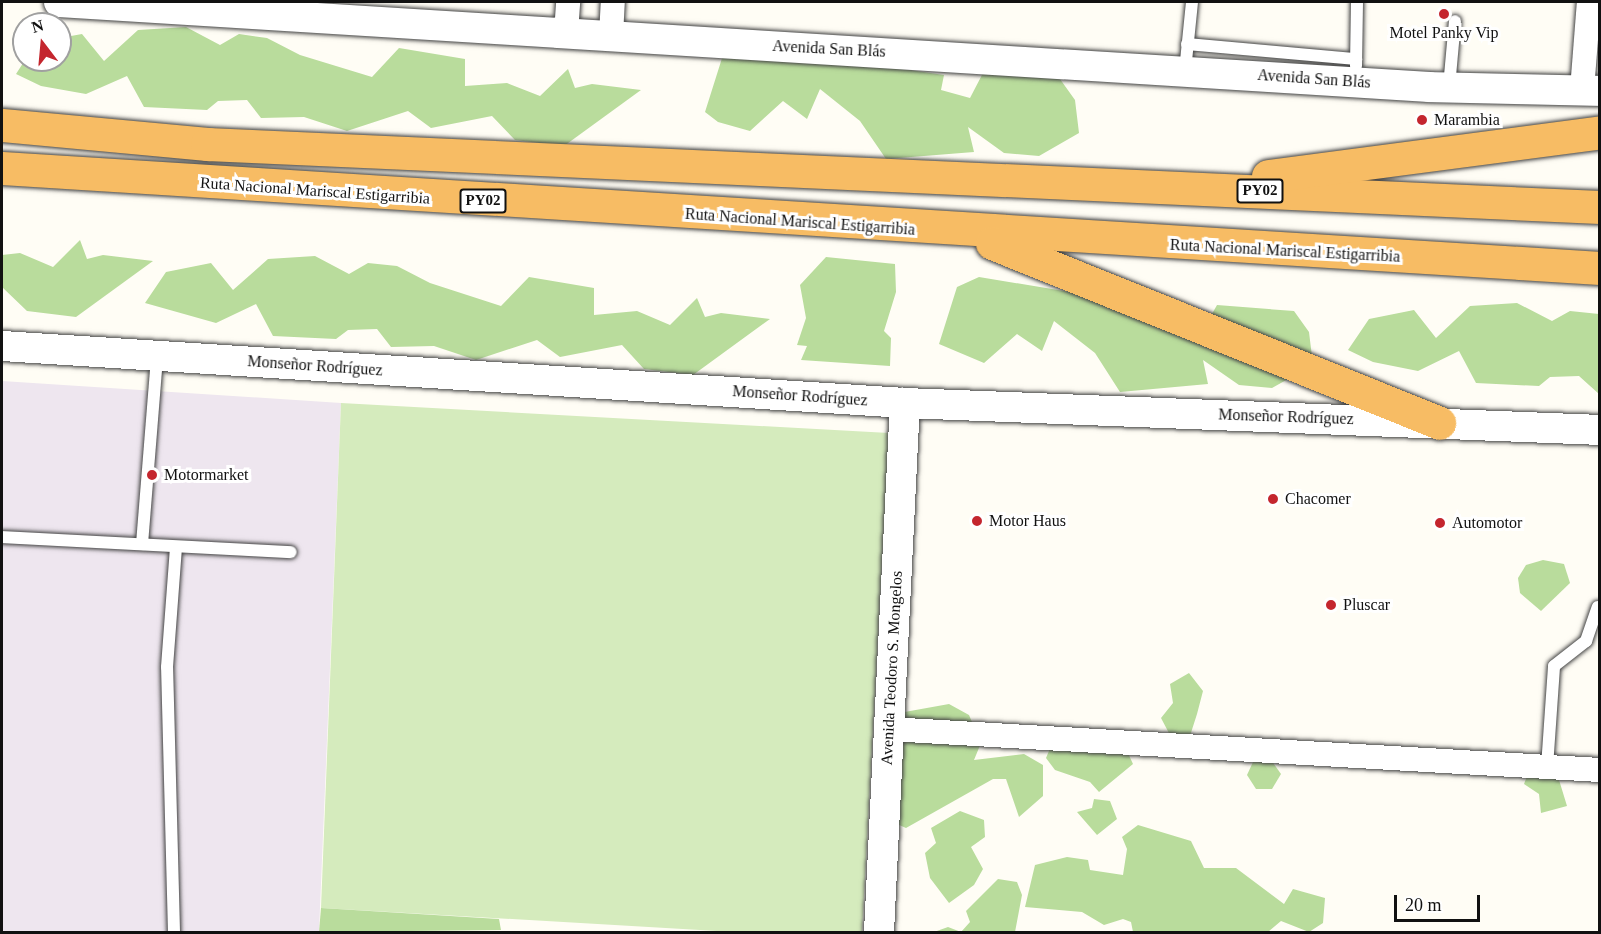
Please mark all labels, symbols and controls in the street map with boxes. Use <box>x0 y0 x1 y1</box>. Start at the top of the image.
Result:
marker: Motel Panky Vip <box>1437 7 1451 21</box>
north arrow <box>12 12 72 72</box>
text: N <box>30 16 45 36</box>
place label: Motel Panky Vip <box>1389 23 1499 43</box>
street label: Avenida San Blás <box>772 36 886 62</box>
street label: Avenida San Blás <box>1257 65 1371 93</box>
place label: Marambia <box>1434 110 1500 130</box>
marker: Marambia <box>1415 113 1429 127</box>
street label: Ruta Nacional Mariscal Estigarribia <box>199 173 431 209</box>
road number: PY02 <box>1236 179 1284 203</box>
road number: PY02 <box>459 189 507 213</box>
street label: Ruta Nacional Mariscal Estigarribia <box>684 204 916 240</box>
street label: Ruta Nacional Mariscal Estigarribia <box>1169 235 1401 267</box>
street label: Monseñor Rodríguez <box>247 352 383 380</box>
street label: Monseñor Rodríguez <box>732 382 868 410</box>
street label: Monseñor Rodríguez <box>1218 405 1354 429</box>
place label: Motormarket <box>164 465 248 485</box>
marker: Motormarket <box>145 468 159 482</box>
place label: Chacomer <box>1285 489 1351 509</box>
marker: Chacomer <box>1266 492 1280 506</box>
place label: Motor Haus <box>989 511 1066 531</box>
place label: Automotor <box>1452 513 1522 533</box>
marker: Motor Haus <box>970 514 984 528</box>
marker: Automotor <box>1433 516 1447 530</box>
street label: Avenida Teodoro S. Mongelos <box>877 570 907 766</box>
place label: Pluscar <box>1343 595 1390 615</box>
marker: Pluscar <box>1324 598 1338 612</box>
scale bar <box>1397 883 1482 921</box>
text: 20 m <box>1405 895 1442 915</box>

